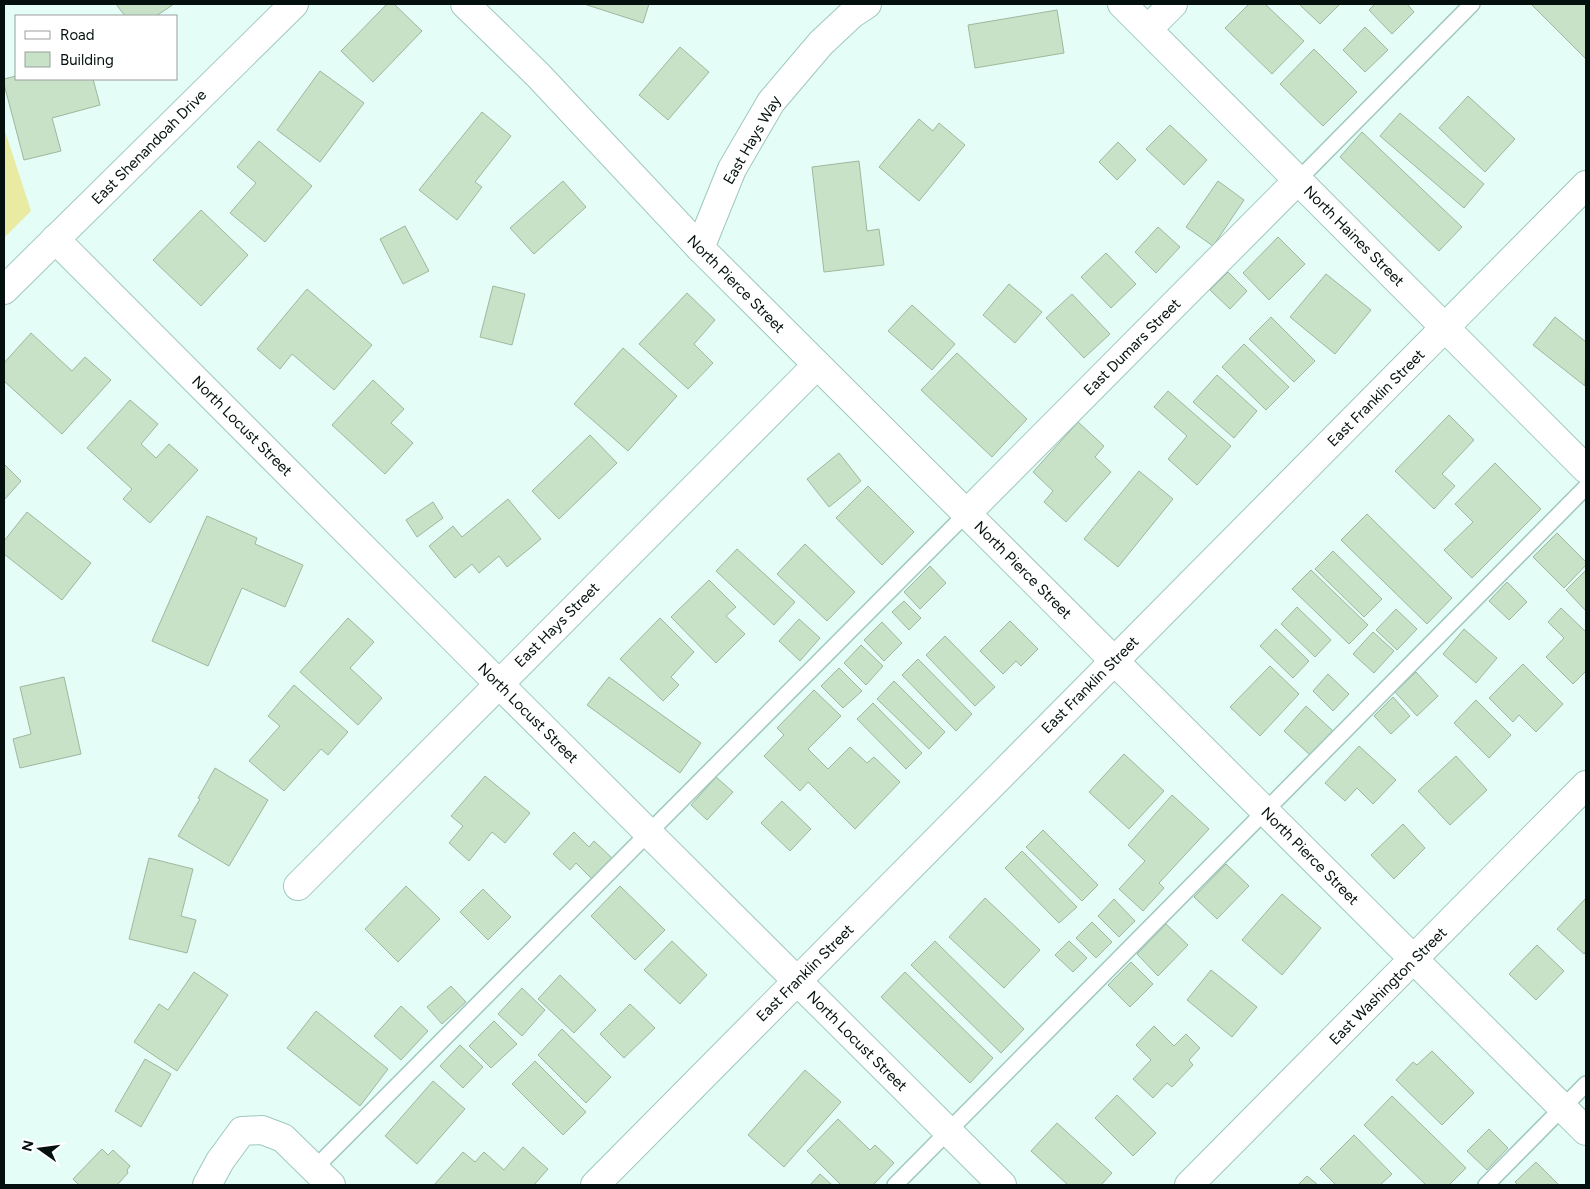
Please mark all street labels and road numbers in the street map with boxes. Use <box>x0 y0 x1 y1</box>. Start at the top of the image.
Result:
street label: East Shenandoah Drive <box>88 86 210 208</box>
street label: East Hays Way <box>719 92 785 188</box>
street label: North Haines Street <box>1300 182 1408 290</box>
street label: North Pierce Street <box>683 231 789 337</box>
street label: East Dumars Street <box>1080 295 1184 399</box>
street label: East Franklin Street <box>1324 345 1429 450</box>
street label: North Locust Street <box>188 372 296 480</box>
street label: North Pierce Street <box>970 517 1076 623</box>
street label: East Hays Street <box>511 579 603 671</box>
street label: East Franklin Street <box>1038 632 1143 737</box>
street label: North Locust Street <box>474 659 582 767</box>
street label: North Pierce Street <box>1257 803 1363 909</box>
street label: East Franklin Street <box>753 920 858 1025</box>
street label: East Washington Street <box>1326 923 1451 1048</box>
street label: North Locust Street <box>803 987 911 1095</box>

